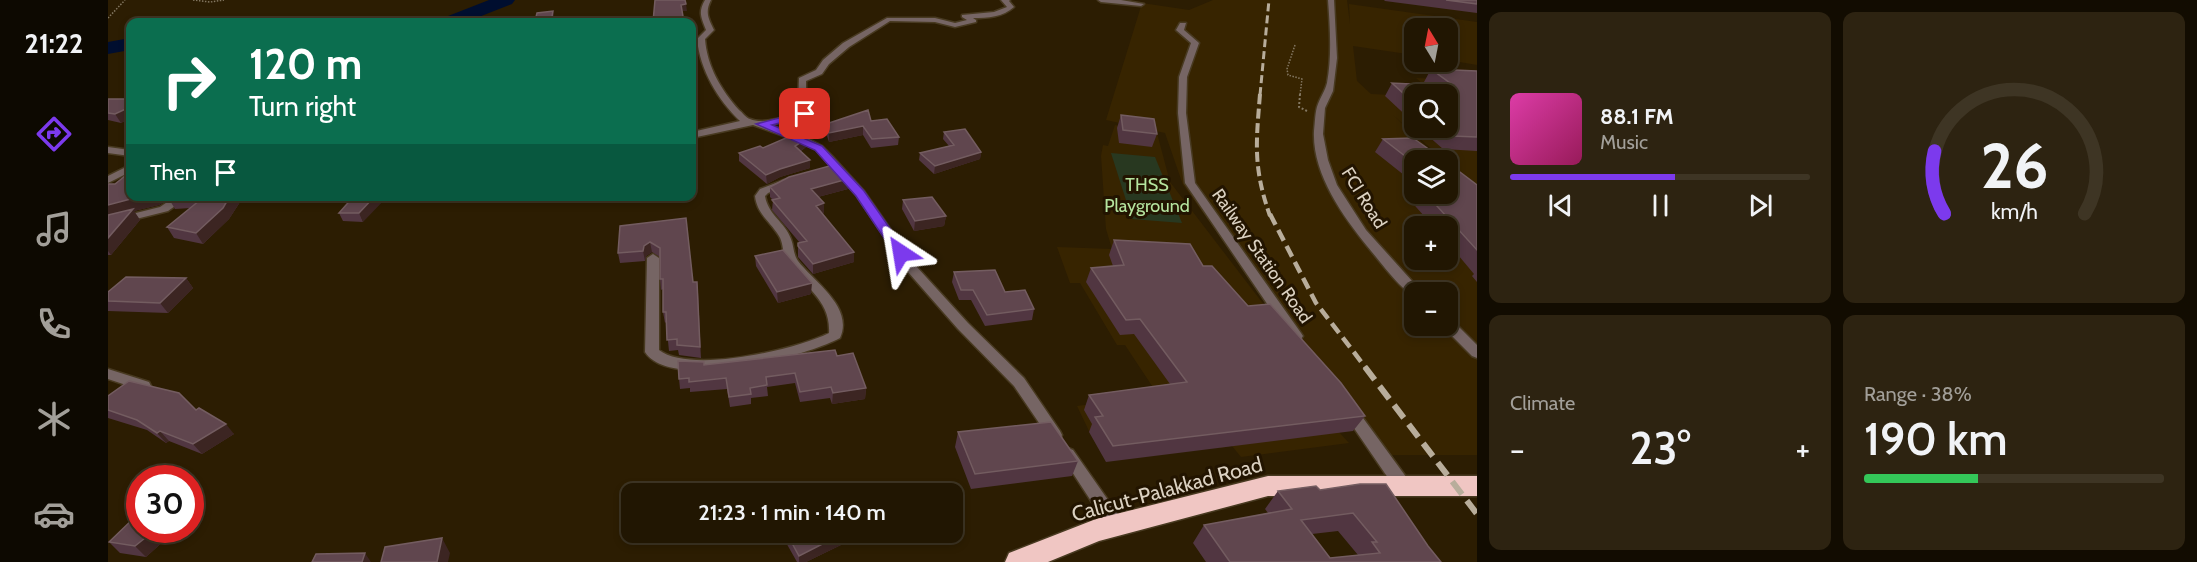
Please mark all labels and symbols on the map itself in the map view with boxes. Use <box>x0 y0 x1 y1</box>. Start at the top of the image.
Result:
north arrow <box>1404 18 1458 72</box>
pin <box>779 88 830 139</box>
street label: FCI Road <box>1337 163 1391 233</box>
park label: THSS Playground <box>1104 174 1190 217</box>
street label: Railway Station Road <box>1207 184 1317 328</box>
position arrow <box>869 221 933 285</box>
street label: Calicut-Palakkad Road <box>1069 451 1265 527</box>
speed limit sign: 30 <box>126 465 204 543</box>

